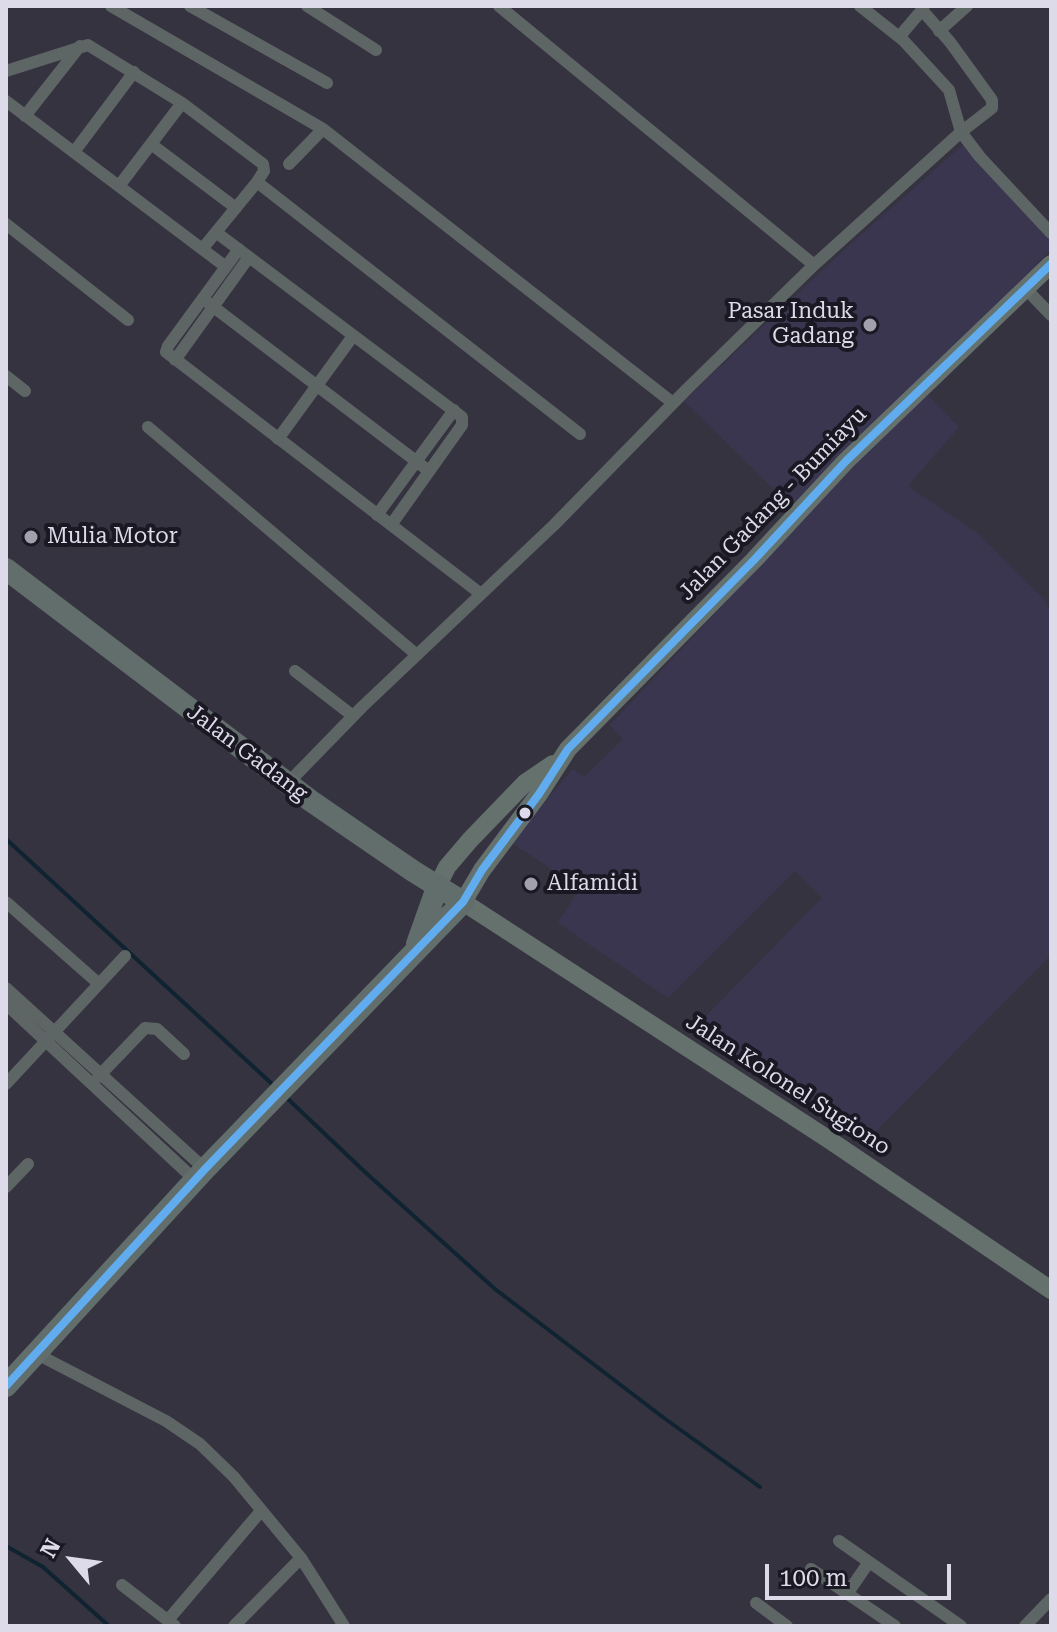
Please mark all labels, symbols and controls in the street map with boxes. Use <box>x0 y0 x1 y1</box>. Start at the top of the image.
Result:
place label: Pasar Induk Gadang <box>727 299 854 350</box>
marker: Pasar Induk Gadang <box>861 316 879 334</box>
street label: Jalan Gadang - Bumiayu <box>674 402 872 606</box>
place label: Mulia Motor <box>47 524 178 550</box>
marker: Mulia Motor <box>22 528 40 546</box>
street label: Jalan Gadang <box>181 699 313 807</box>
unlabelled marker <box>517 805 533 821</box>
place label: Alfamidi <box>547 871 638 897</box>
marker: Alfamidi <box>522 875 540 893</box>
street label: Jalan Kolonel Sugiono <box>681 1009 895 1161</box>
north arrow <box>32 1520 112 1600</box>
text: N <box>36 1535 66 1562</box>
scale bar <box>769 1548 955 1598</box>
text: 100 m <box>779 1564 847 1592</box>

